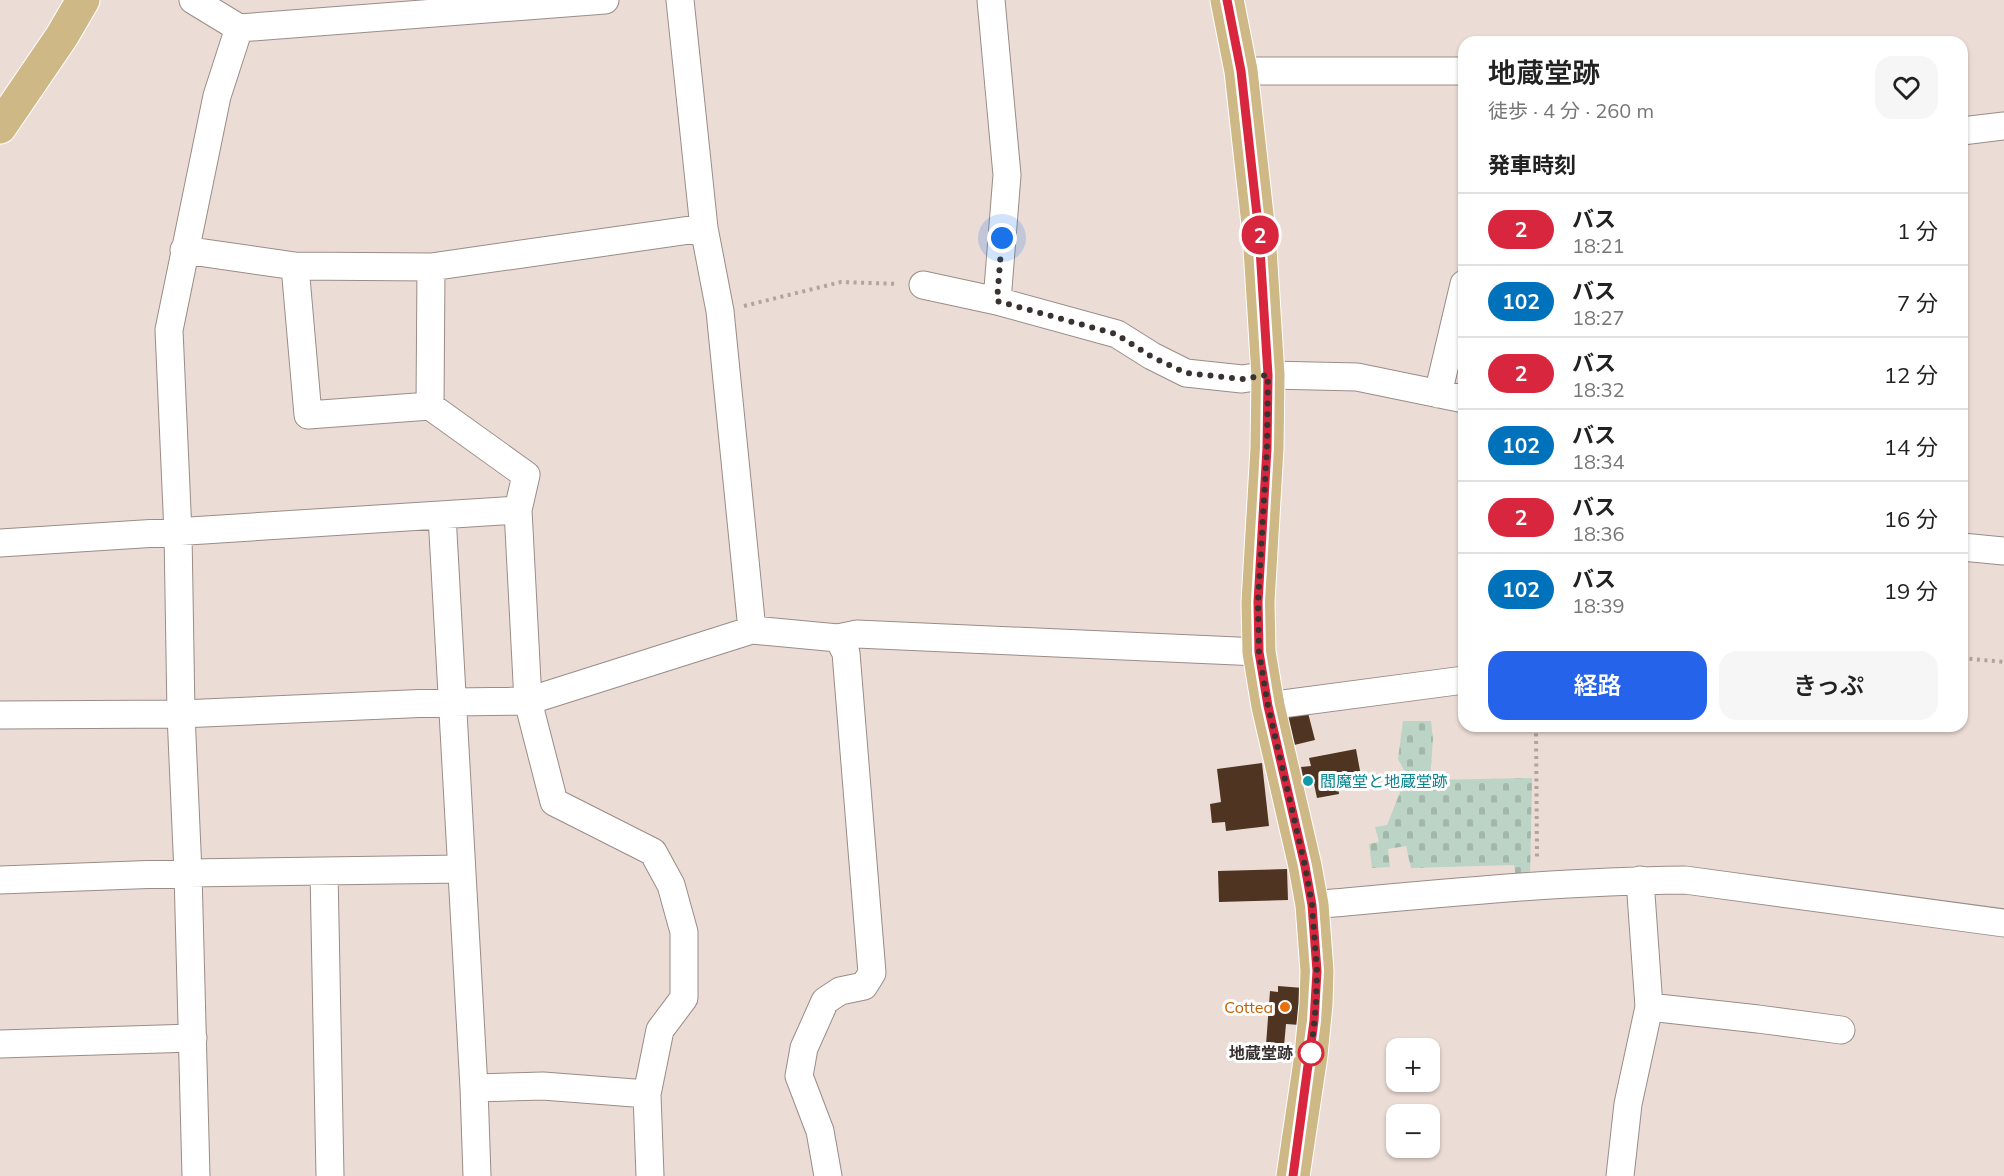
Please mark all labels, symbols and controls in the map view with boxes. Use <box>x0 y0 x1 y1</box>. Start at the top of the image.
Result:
text: 地蔵堂跡 <box>1488 55 1600 90</box>
button: heart <box>1875 56 1938 119</box>
text: 徒歩 · 4 分 · 260 m <box>1488 98 1654 123</box>
text: 発車時刻 <box>1488 151 1576 179</box>
text: バス <box>1572 205 1616 233</box>
line badge: 2 <box>1240 216 1280 254</box>
text: 2 <box>1515 216 1527 242</box>
text: 1 分 <box>1897 217 1938 245</box>
text: 2 <box>1254 222 1266 248</box>
your location <box>987 223 1017 253</box>
text: 18:21 <box>1572 233 1625 258</box>
text: バス <box>1572 277 1616 305</box>
text: 102 <box>1502 288 1540 314</box>
text: 7 分 <box>1897 289 1938 317</box>
text: 18:27 <box>1572 305 1625 330</box>
text: バス <box>1572 349 1616 377</box>
text: 2 <box>1515 360 1527 386</box>
text: 12 分 <box>1884 361 1938 389</box>
text: 18:32 <box>1572 377 1625 402</box>
text: バス <box>1572 421 1616 449</box>
text: 102 <box>1502 432 1540 458</box>
text: 14 分 <box>1884 433 1938 461</box>
text: 18:34 <box>1572 449 1625 474</box>
text: バス <box>1572 493 1616 521</box>
text: 2 <box>1515 504 1527 530</box>
text: 16 分 <box>1884 505 1938 533</box>
text: 18:36 <box>1572 521 1625 546</box>
text: バス <box>1572 565 1616 593</box>
text: 102 <box>1502 576 1540 602</box>
text: 19 分 <box>1884 577 1938 605</box>
text: 18:39 <box>1572 593 1625 618</box>
button: 経路 <box>1488 651 1707 720</box>
button: きっぷ <box>1719 651 1938 720</box>
place label: 閻魔堂と地蔵堂跡 <box>1320 771 1448 791</box>
marker: 閻魔堂と地蔵堂跡 <box>1301 774 1315 788</box>
place label: Cottea <box>1224 997 1273 1017</box>
marker: Cottea <box>1278 1000 1292 1014</box>
map controls <box>1386 1038 1440 1158</box>
button: + <box>1386 1038 1440 1092</box>
marker: 地蔵堂跡 <box>1298 1040 1324 1066</box>
place label: 地蔵堂跡 <box>1229 1043 1293 1063</box>
button: − <box>1386 1104 1440 1158</box>

